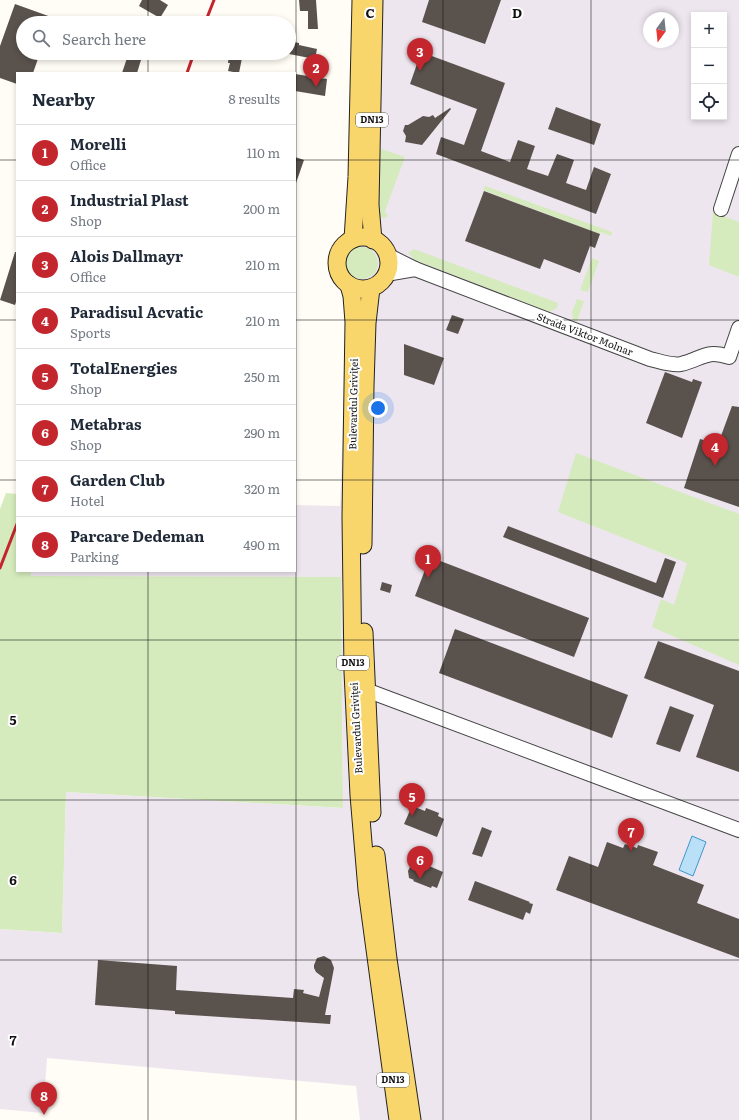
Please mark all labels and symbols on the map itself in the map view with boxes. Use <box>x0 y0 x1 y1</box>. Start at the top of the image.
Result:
text: C <box>365 3 375 22</box>
text: D <box>512 3 522 22</box>
north arrow <box>643 12 679 48</box>
pin: 3 <box>407 38 433 71</box>
pin: 2 <box>303 54 329 87</box>
road number: DN13 <box>356 113 388 127</box>
street label: Strada Viktor Molnar <box>535 308 636 359</box>
street label: Bulevardul Griviței <box>344 358 361 450</box>
your location <box>368 398 388 418</box>
pin: 4 <box>702 433 728 466</box>
pin: 1 <box>415 545 441 578</box>
road number: DN13 <box>337 656 369 670</box>
street label: Bulevardul Griviței <box>346 681 365 774</box>
text: 5 <box>9 710 17 729</box>
pin: 5 <box>399 783 425 816</box>
pin: 7 <box>618 818 644 851</box>
pin: 6 <box>407 846 433 879</box>
text: 6 <box>9 870 17 889</box>
text: 7 <box>9 1030 17 1049</box>
road number: DN13 <box>377 1073 409 1087</box>
pin: 8 <box>31 1082 57 1115</box>

